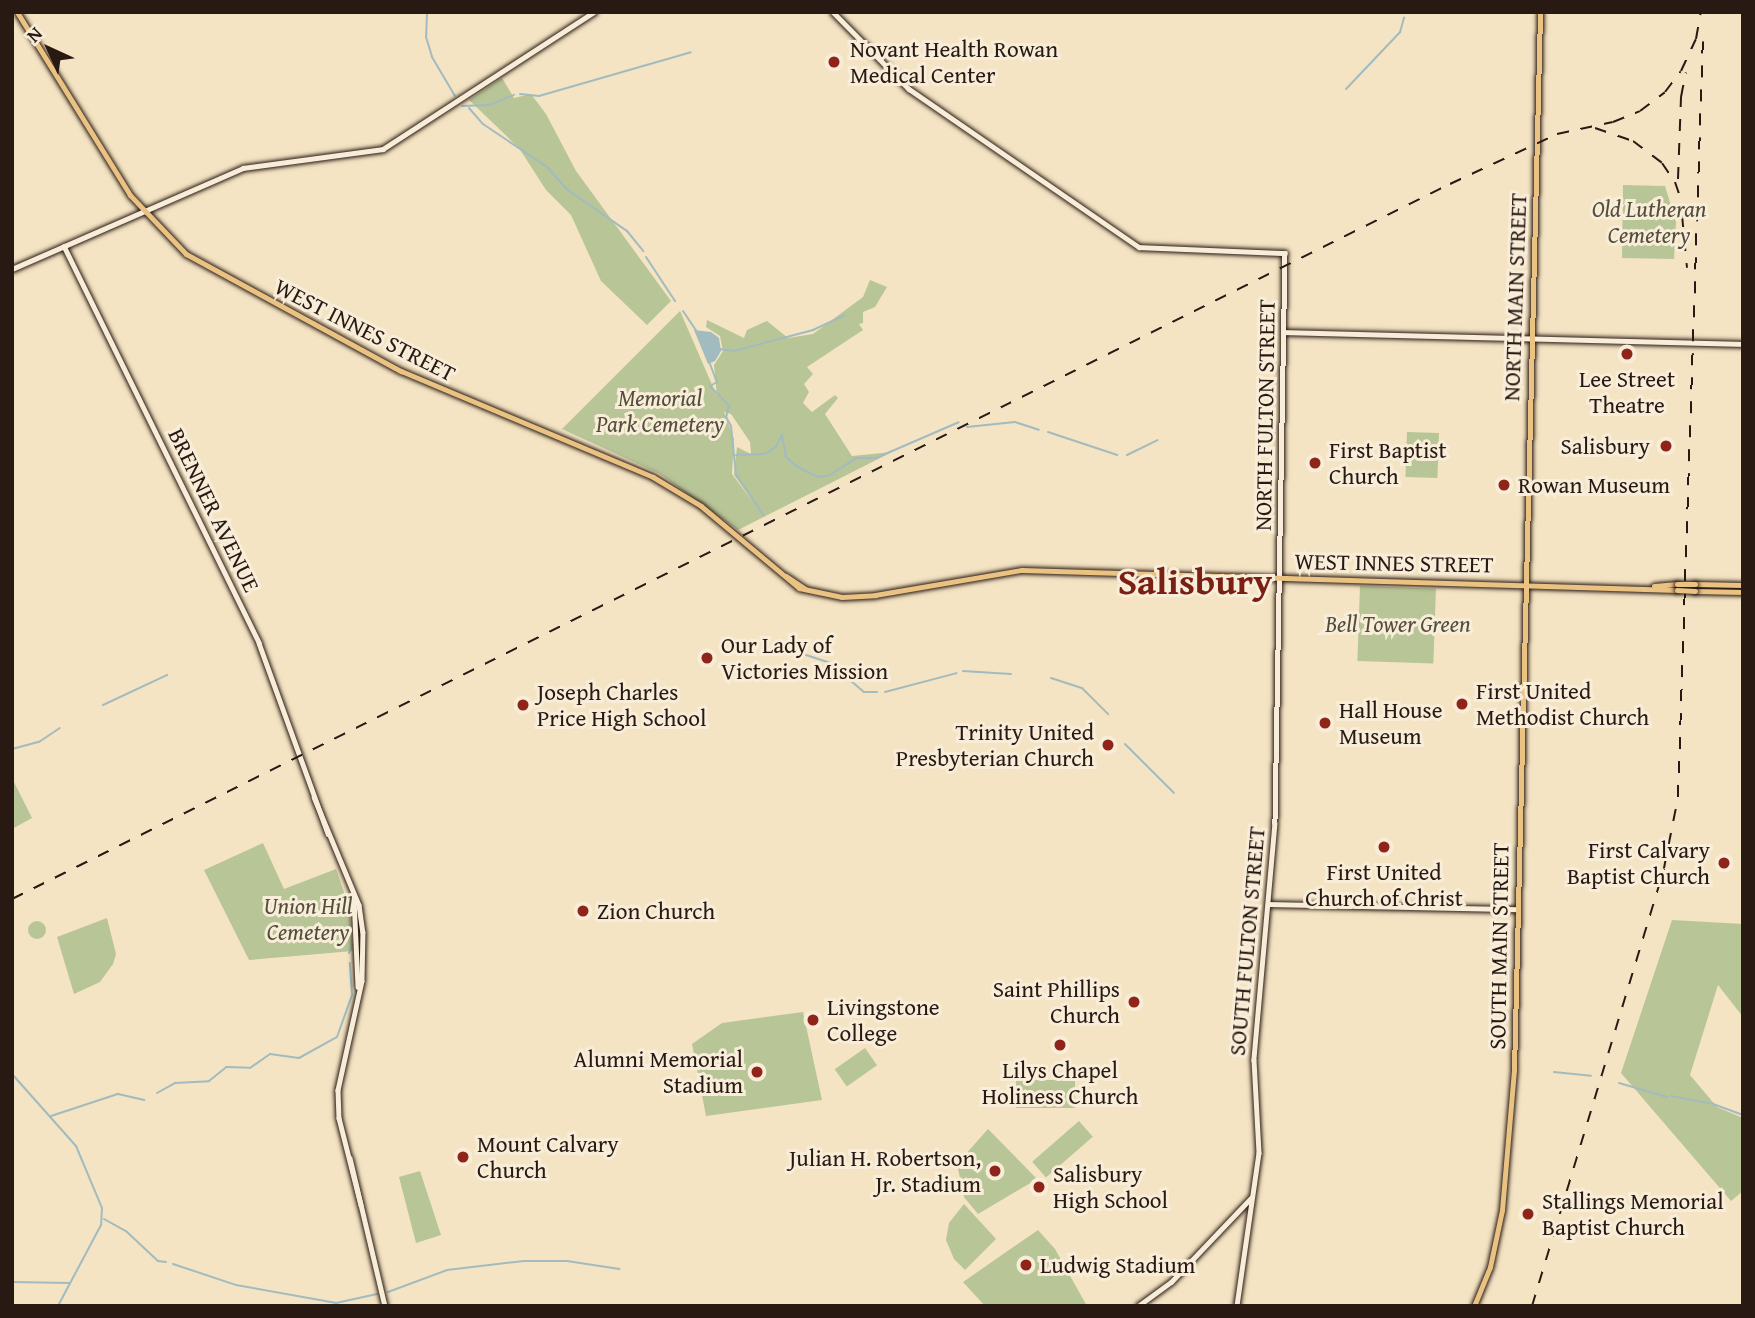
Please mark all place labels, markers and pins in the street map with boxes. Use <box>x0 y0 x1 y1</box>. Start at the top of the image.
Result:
place label: Novant Health Rowan Medical Center <box>850 35 1058 89</box>
marker: Novant Health Rowan Medical Center <box>824 52 844 72</box>
marker: Lee Street Theatre <box>1619 346 1635 362</box>
place label: Lee Street Theatre <box>1579 365 1675 419</box>
place label: Salisbury <box>1561 432 1650 460</box>
place label: First Baptist Church <box>1329 436 1447 490</box>
marker: Salisbury <box>1656 436 1676 456</box>
marker: First Baptist Church <box>1307 455 1323 471</box>
place label: Rowan Museum <box>1518 471 1670 499</box>
marker: Rowan Museum <box>1496 477 1512 493</box>
place label: Our Lady of Victories Mission <box>721 631 888 685</box>
marker: Our Lady of Victories Mission <box>699 650 715 666</box>
place label: First United Methodist Church <box>1476 677 1649 731</box>
place label: Joseph Charles Price High School <box>537 678 706 732</box>
place label: Hall House Museum <box>1339 696 1442 750</box>
marker: First United Methodist Church <box>1454 696 1470 712</box>
marker: Joseph Charles Price High School <box>515 697 531 713</box>
marker: Hall House Museum <box>1317 715 1333 731</box>
place label: Trinity United Presbyterian Church <box>896 718 1094 772</box>
marker: Trinity United Presbyterian Church <box>1100 737 1116 753</box>
place label: First Calvary Baptist Church <box>1567 836 1710 890</box>
marker: First United Church of Christ <box>1376 839 1392 855</box>
marker: First Calvary Baptist Church <box>1716 855 1732 871</box>
place label: First United Church of Christ <box>1305 858 1463 912</box>
place label: Zion Church <box>597 897 715 925</box>
marker: Zion Church <box>575 903 591 919</box>
place label: Saint Phillips Church <box>993 975 1120 1029</box>
place label: Livingstone College <box>827 993 940 1047</box>
marker: Saint Phillips Church <box>1126 994 1142 1010</box>
marker: Livingstone College <box>805 1012 821 1028</box>
marker: Lilys Chapel Holiness Church <box>1052 1037 1068 1053</box>
place label: Alumni Memorial Stadium <box>573 1045 743 1099</box>
place label: Lilys Chapel Holiness Church <box>982 1056 1138 1110</box>
marker: Alumni Memorial Stadium <box>749 1064 765 1080</box>
place label: Mount Calvary Church <box>477 1130 619 1184</box>
place label: Julian H. Robertson, Jr. Stadium <box>789 1144 981 1198</box>
marker: Mount Calvary Church <box>455 1149 471 1165</box>
place label: Salisbury High School <box>1053 1160 1168 1214</box>
marker: Julian H. Robertson, Jr. Stadium <box>987 1163 1003 1179</box>
marker: Salisbury High School <box>1031 1179 1047 1195</box>
place label: Stallings Memorial Baptist Church <box>1542 1187 1724 1241</box>
marker: Stallings Memorial Baptist Church <box>1520 1206 1536 1222</box>
place label: Ludwig Stadium <box>1040 1251 1195 1279</box>
marker: Ludwig Stadium <box>1018 1257 1034 1273</box>

